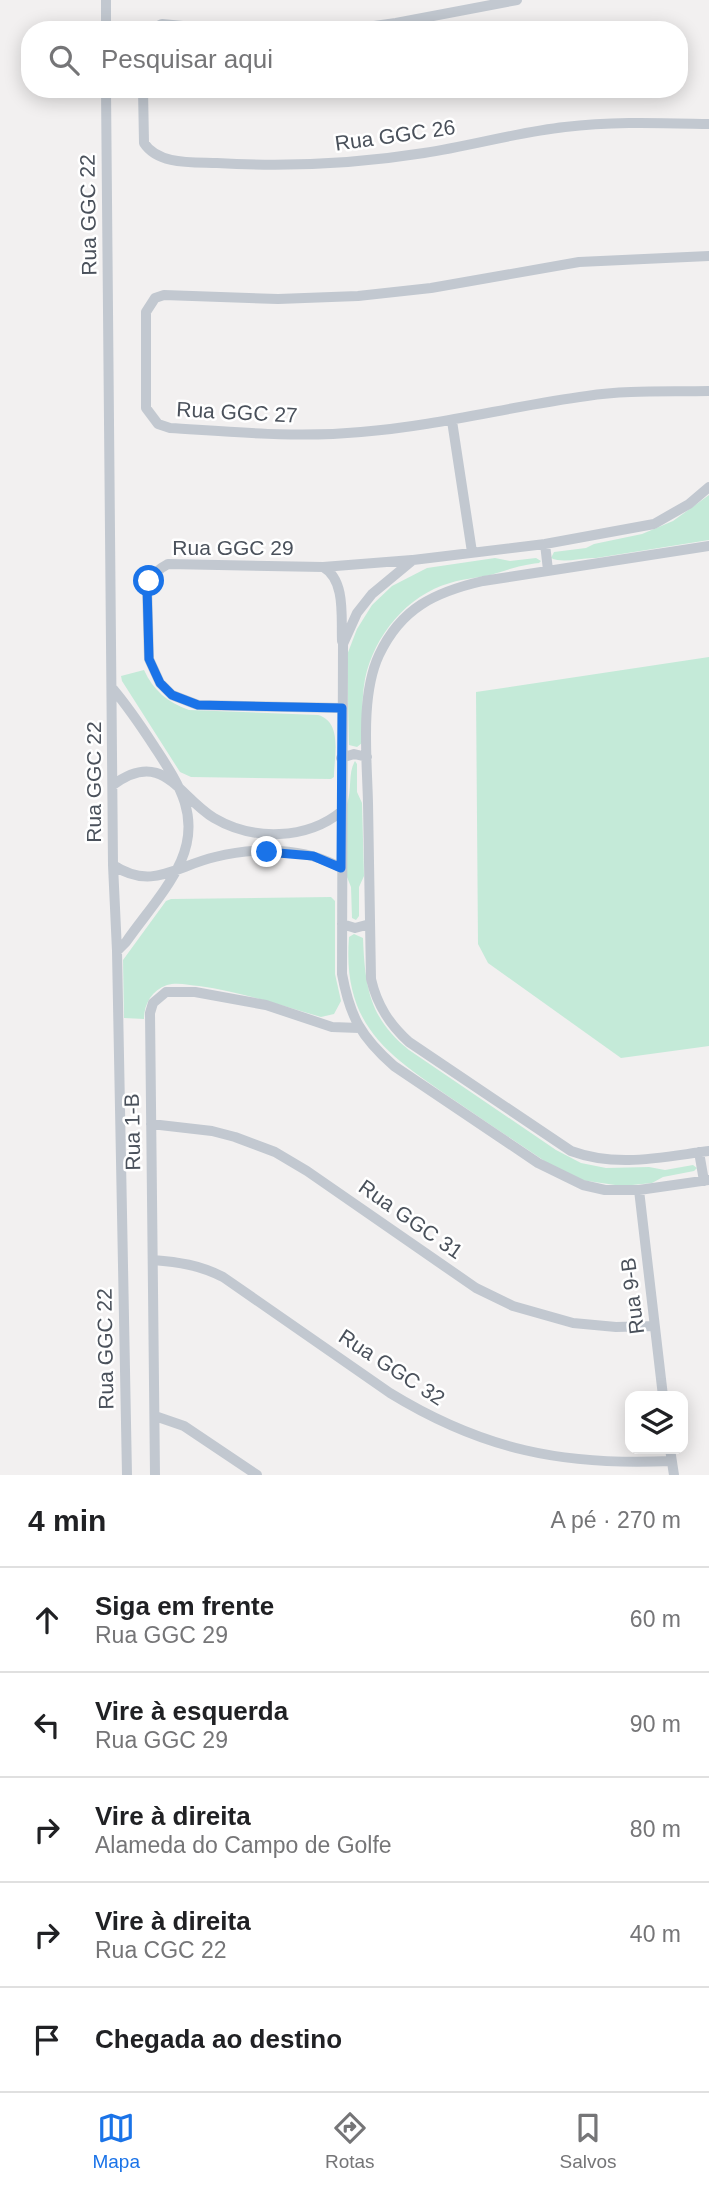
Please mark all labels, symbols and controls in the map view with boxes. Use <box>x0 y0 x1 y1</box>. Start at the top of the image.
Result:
search box <box>21 21 688 98</box>
icon: search <box>45 41 83 79</box>
text: Pesquisar aqui <box>101 44 273 74</box>
street label: Rua GGC 26 <box>333 115 457 155</box>
street label: Rua GGC 22 <box>75 154 101 276</box>
street label: Rua GGC 27 <box>176 397 298 427</box>
street label: Rua GGC 29 <box>172 536 294 559</box>
route start <box>133 565 164 596</box>
street label: Rua GGC 22 <box>82 721 105 843</box>
route end <box>251 836 282 867</box>
street label: Rua 1-B <box>120 1093 144 1171</box>
street label: Rua GGC 31 <box>355 1175 467 1263</box>
street label: Rua 9-B <box>616 1256 648 1336</box>
street label: Rua GGC 22 <box>92 1288 118 1410</box>
street label: Rua GGC 32 <box>335 1324 449 1410</box>
map controls <box>625 1391 688 1454</box>
button: layers <box>625 1391 688 1454</box>
text: 4 min <box>28 1504 106 1537</box>
text: A pé · 270 m <box>551 1507 681 1533</box>
text: Siga em frente <box>95 1591 274 1621</box>
icon: ahead <box>28 1601 66 1639</box>
text: 60 m <box>630 1606 681 1632</box>
text: Rua GGC 29 <box>95 1622 228 1648</box>
text: Vire à esquerda <box>95 1696 288 1726</box>
icon: left <box>28 1706 66 1744</box>
text: 90 m <box>630 1711 681 1737</box>
text: Rua GGC 29 <box>95 1727 228 1753</box>
text: Vire à direita <box>95 1801 251 1831</box>
icon: right <box>28 1811 66 1849</box>
text: 80 m <box>630 1816 681 1842</box>
text: Alameda do Campo de Golfe <box>95 1832 392 1858</box>
text: Vire à direita <box>95 1906 251 1936</box>
icon: right <box>28 1916 66 1954</box>
text: 40 m <box>630 1921 681 1947</box>
text: Rua CGC 22 <box>95 1937 227 1963</box>
icon: arrive <box>28 2021 66 2059</box>
text: Chegada ao destino <box>95 2024 342 2054</box>
tab: Mapa <box>92 2109 140 2173</box>
tab: Rotas <box>325 2109 375 2173</box>
tab: Salvos <box>559 2109 617 2173</box>

